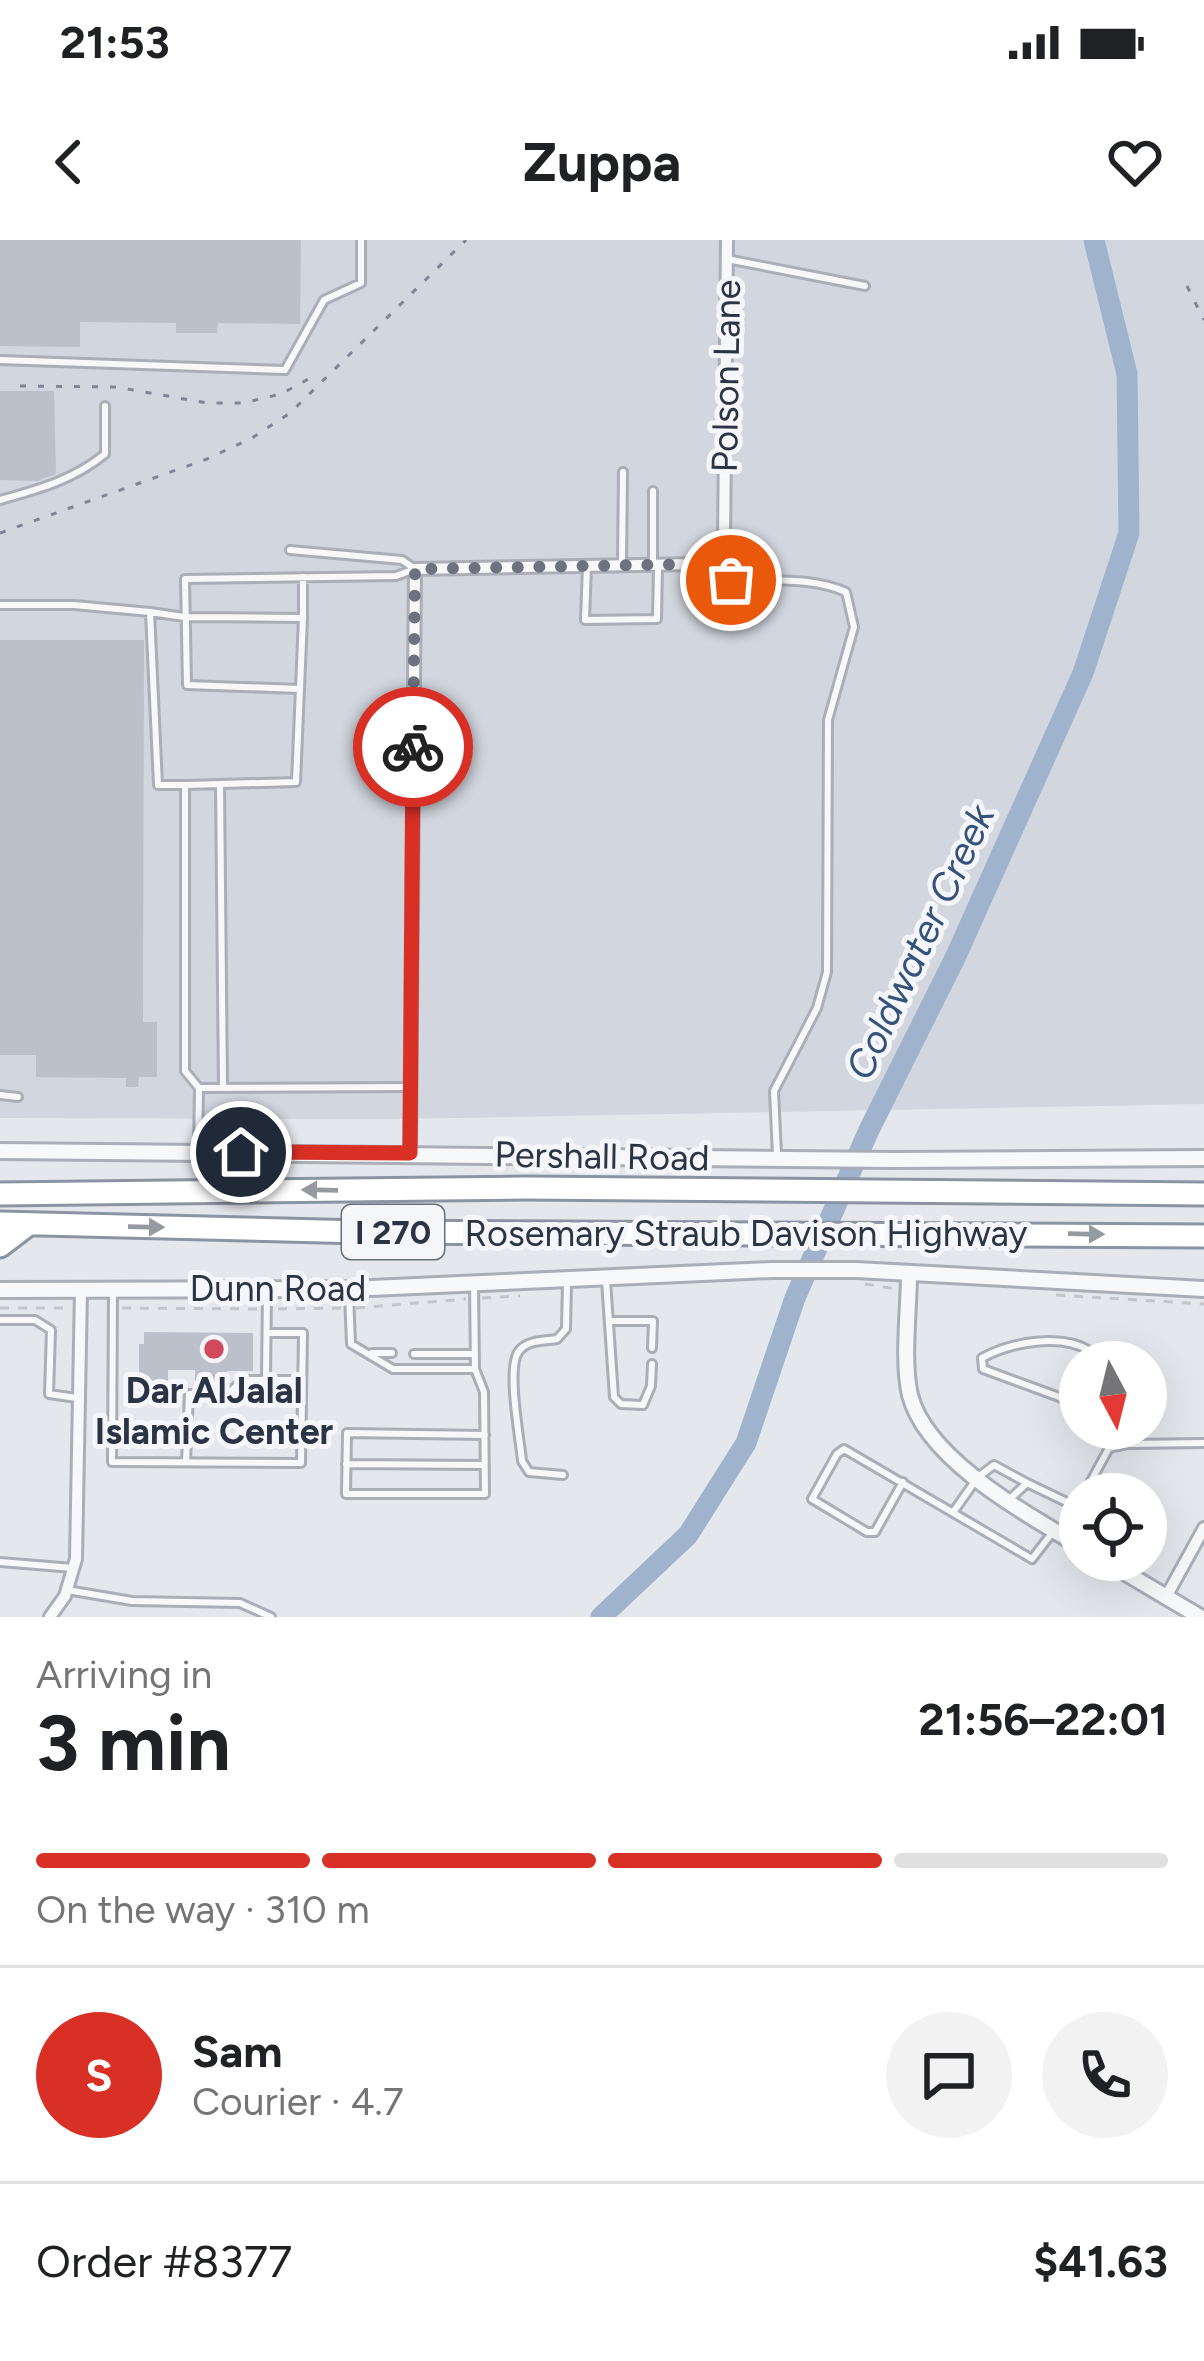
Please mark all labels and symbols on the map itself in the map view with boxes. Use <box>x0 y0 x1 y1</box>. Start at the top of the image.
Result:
street label: Polson Lane <box>703 279 749 473</box>
pin <box>680 529 782 631</box>
courier <box>353 687 473 807</box>
water label: Coldwater Creek <box>836 796 1005 1087</box>
pin <box>190 1101 292 1203</box>
street label: Pershall Road <box>494 1133 710 1179</box>
one-way arrow <box>300 1180 338 1199</box>
road number: I 270 <box>342 1205 444 1259</box>
street label: Rosemary Straub Davison Highway <box>465 1212 1028 1255</box>
one-way arrow <box>128 1217 166 1236</box>
one-way arrow <box>1068 1225 1106 1244</box>
street label: Dunn Road <box>190 1267 366 1310</box>
marker: Dar AlJalal Islamic Center <box>201 1336 227 1362</box>
north arrow <box>1059 1341 1167 1449</box>
place label: Dar AlJalal Islamic Center <box>95 1369 334 1453</box>

